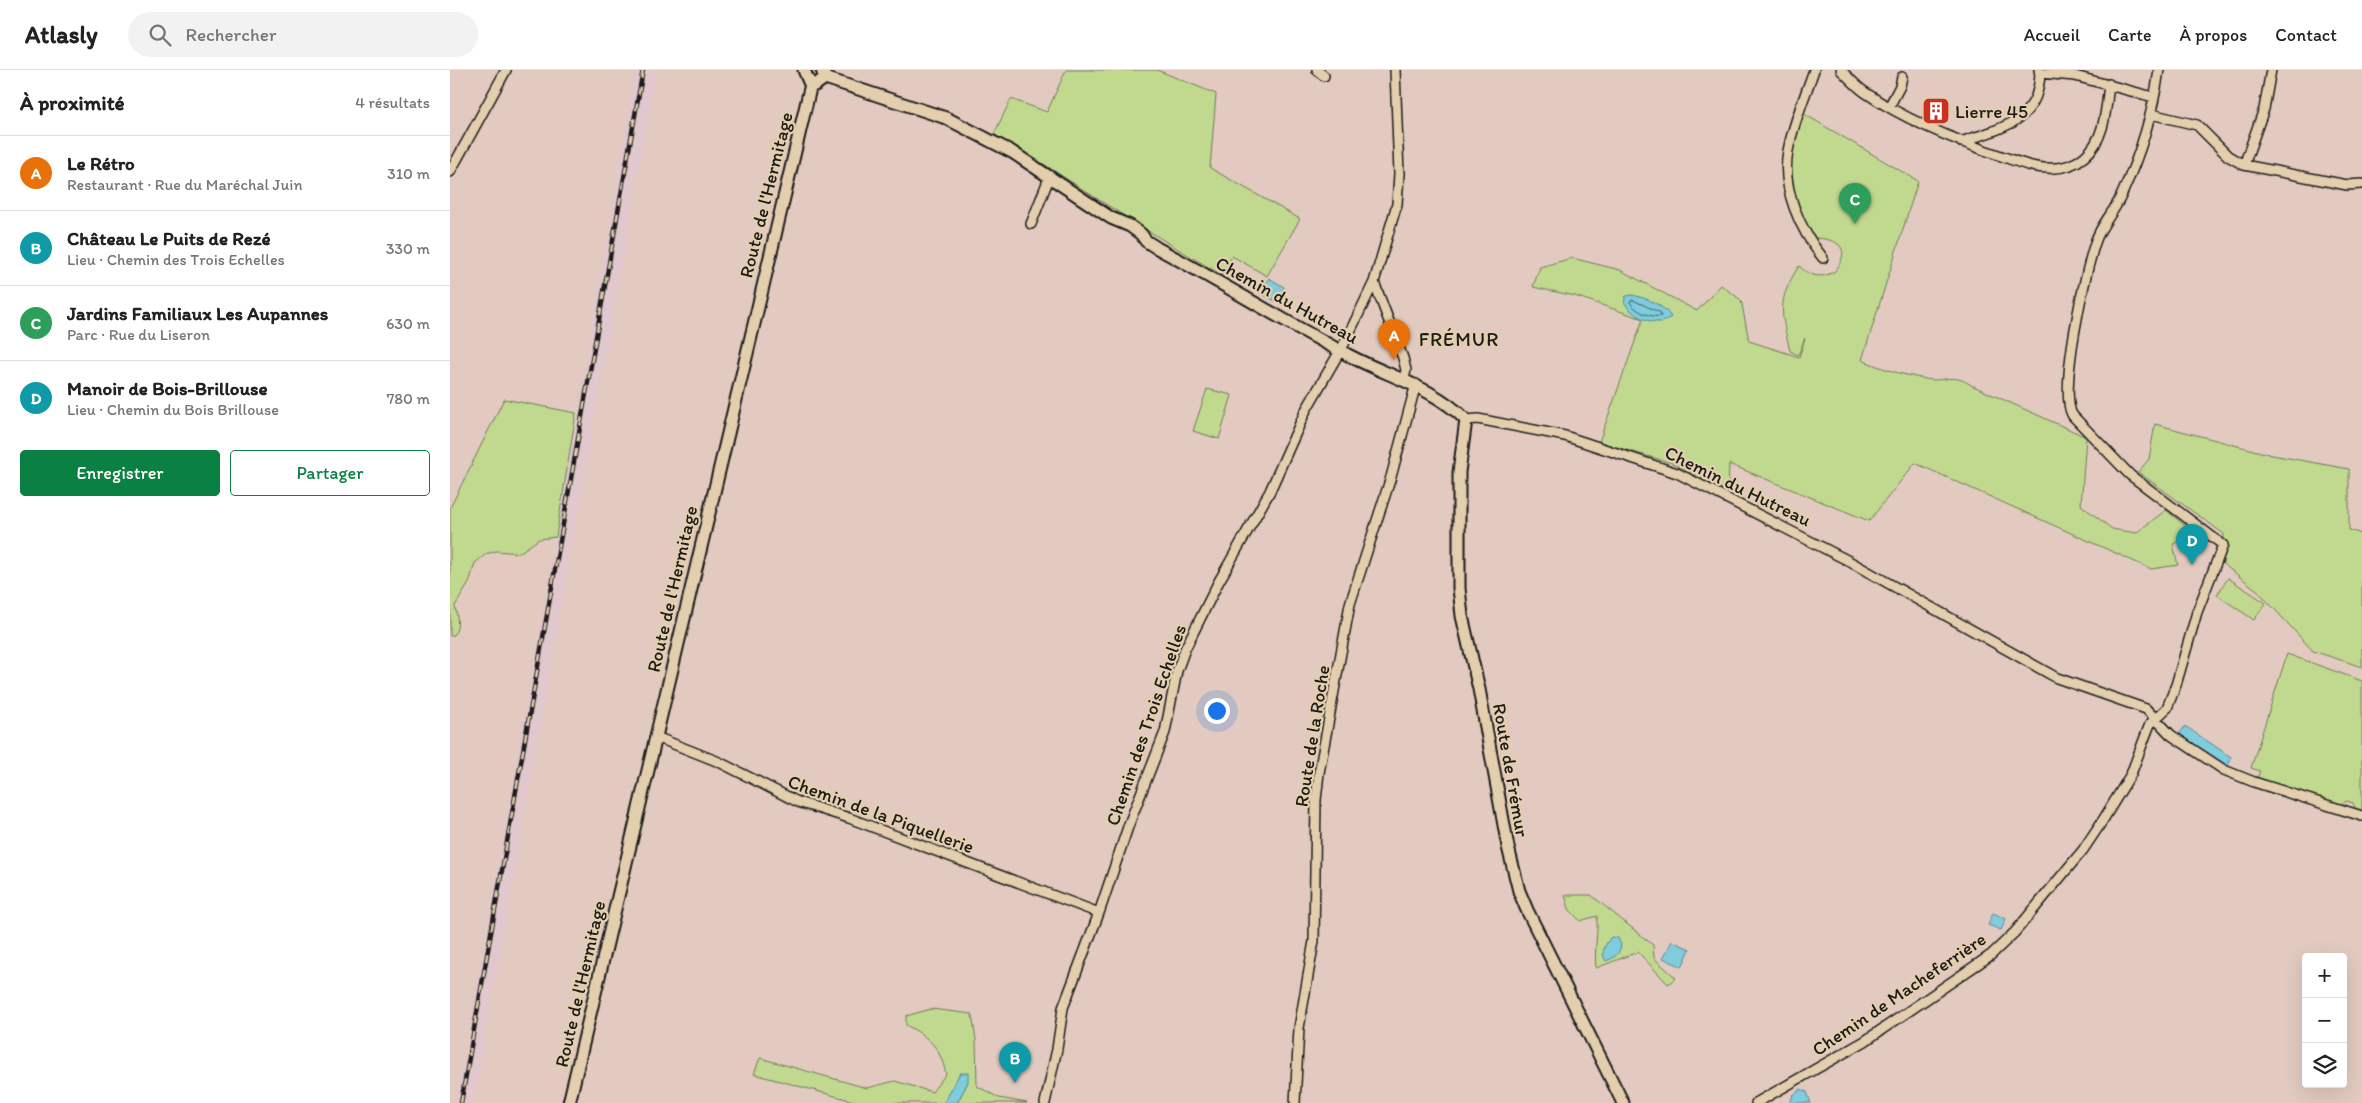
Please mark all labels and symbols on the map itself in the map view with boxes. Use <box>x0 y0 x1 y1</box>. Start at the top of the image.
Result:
building icon: Lierre 45 <box>1921 96 1951 126</box>
place label: Lierre 45 <box>1955 100 2028 123</box>
street label: Route de l'Hermitage <box>734 110 798 280</box>
pin: C <box>1839 183 1871 224</box>
street label: Chemin du Hutreau <box>1212 251 1363 349</box>
pin: A <box>1378 319 1410 360</box>
district label: FRÉMUR <box>1419 327 1499 351</box>
street label: Chemin du Hutreau <box>1661 441 1815 532</box>
street label: Route de l'Hermitage <box>642 504 702 674</box>
pin: D <box>2176 524 2208 565</box>
street label: Chemin des Trois Echelles <box>1101 621 1191 829</box>
street label: Route de la Roche <box>1289 663 1335 809</box>
your location <box>1204 698 1230 724</box>
street label: Route de Frémur <box>1488 701 1534 839</box>
street label: Chemin de la Piquellerie <box>785 770 977 858</box>
street label: Route de l'Hermitage <box>550 899 610 1069</box>
street label: Chemin de Macheferrière <box>1808 927 1990 1061</box>
pin: B <box>999 1042 1031 1083</box>

